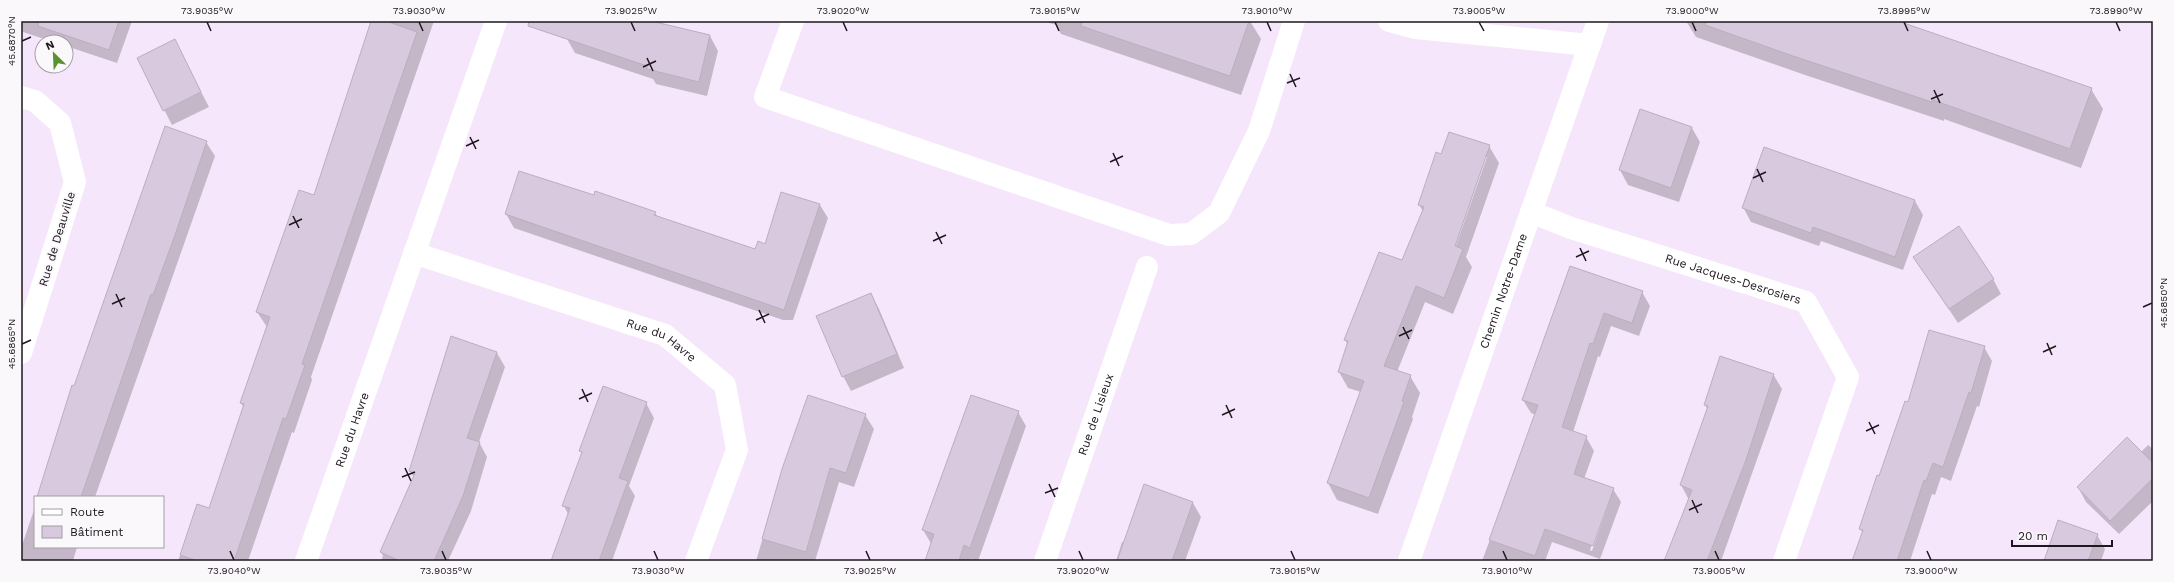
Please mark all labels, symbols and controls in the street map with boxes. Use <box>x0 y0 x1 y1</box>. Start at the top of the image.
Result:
text: 73.9035°W <box>181 5 233 16</box>
text: 73.9030°W <box>393 5 446 16</box>
text: 73.9025°W <box>605 5 658 16</box>
text: 73.9020°W <box>817 5 870 16</box>
text: 73.9015°W <box>1030 5 1081 16</box>
text: 73.9010°W <box>1242 5 1293 16</box>
text: 73.9005°W <box>1453 5 1506 16</box>
text: 73.9000°W <box>1665 5 1719 16</box>
text: 73.8995°W <box>1878 5 1931 16</box>
text: 73.8990°W <box>2089 5 2143 16</box>
text: 45.6870°N <box>6 16 17 66</box>
north arrow <box>34 34 74 74</box>
text: N <box>44 38 57 53</box>
street label: Rue de Deauville <box>36 190 78 288</box>
street label: Chemin Notre-Dame <box>1477 231 1530 351</box>
street label: Rue Jacques-Desrosiers <box>1663 251 1803 307</box>
text: 45.6850°N <box>2158 278 2169 328</box>
street label: Rue du Havre <box>624 316 699 365</box>
text: 45.6865°N <box>6 319 17 369</box>
street label: Rue de Lisieux <box>1075 372 1116 457</box>
street label: Rue du Havre <box>332 390 372 469</box>
legend <box>34 496 164 548</box>
text: Route <box>70 505 104 519</box>
scale bar <box>2012 522 2112 548</box>
text: Bâtiment <box>70 525 123 539</box>
text: 20 m <box>2018 529 2048 543</box>
text: 73.9040°W <box>207 565 261 576</box>
text: 73.9035°W <box>420 565 472 576</box>
text: 73.9030°W <box>632 565 685 576</box>
text: 73.9025°W <box>844 565 897 576</box>
text: 73.9020°W <box>1057 565 1110 576</box>
text: 73.9015°W <box>1270 565 1321 576</box>
text: 73.9010°W <box>1482 565 1533 576</box>
text: 73.9005°W <box>1693 565 1746 576</box>
text: 73.9000°W <box>1904 565 1958 576</box>

